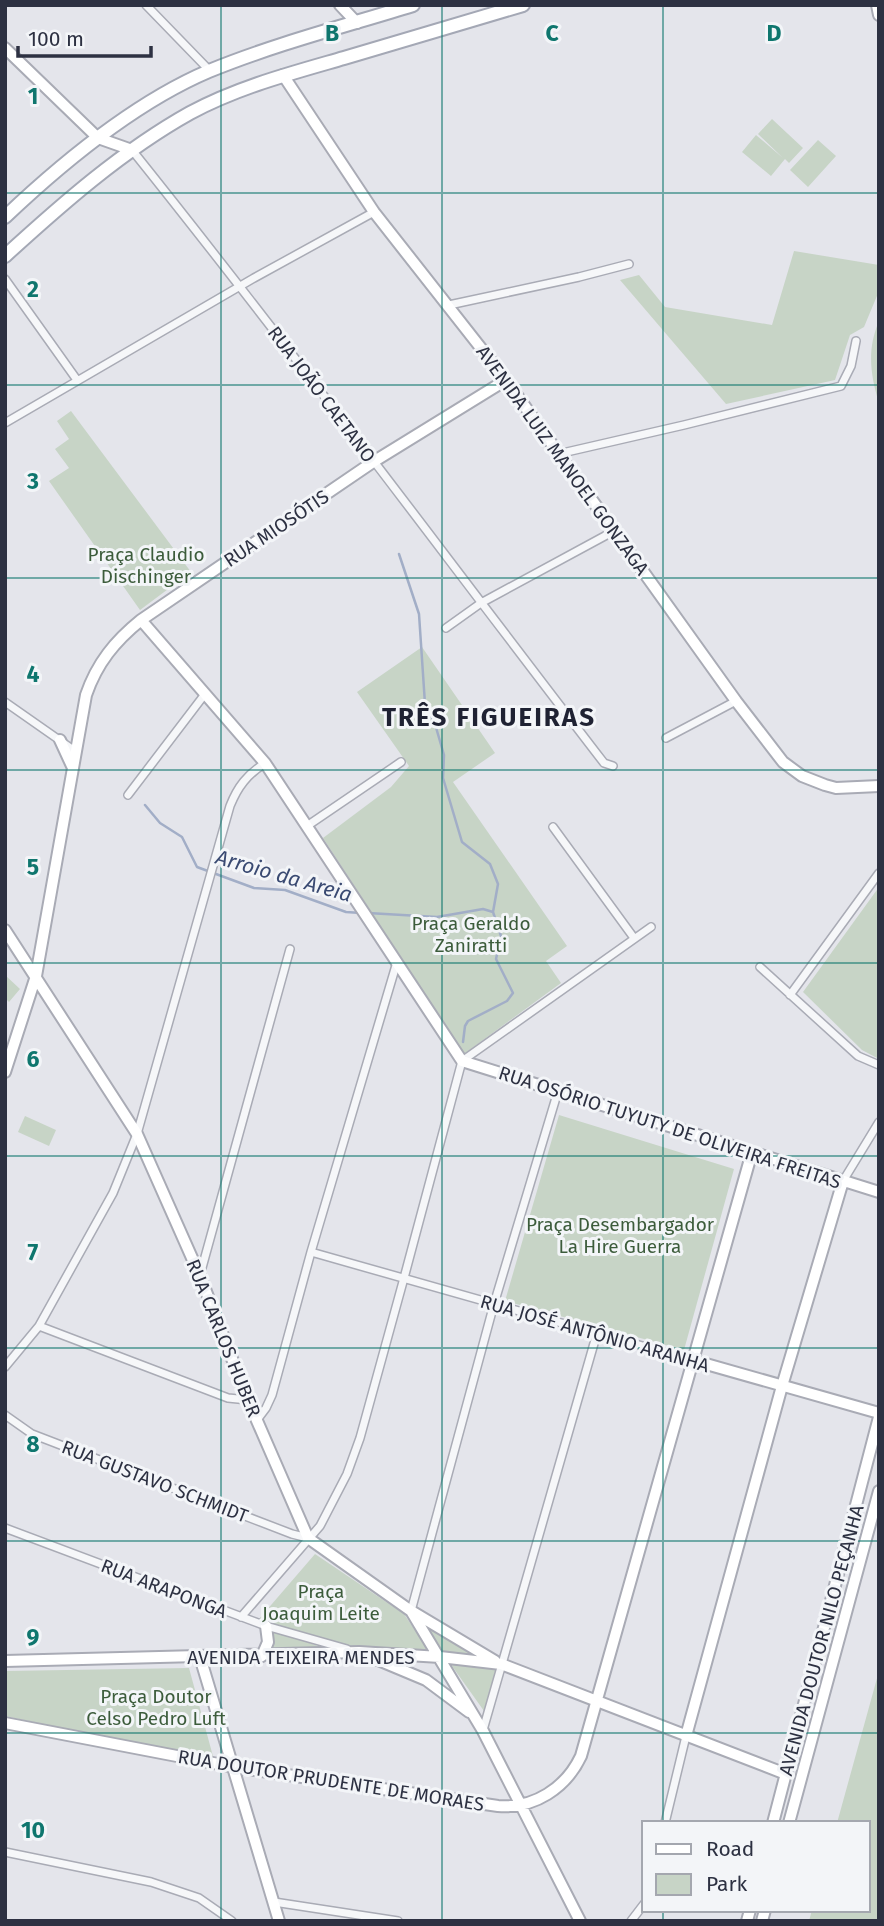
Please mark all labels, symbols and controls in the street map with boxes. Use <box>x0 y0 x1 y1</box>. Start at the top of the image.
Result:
scale bar <box>18 14 150 58</box>
text: B <box>325 19 339 47</box>
text: C <box>545 19 559 47</box>
text: D <box>767 19 782 47</box>
text: 100 m <box>28 26 84 52</box>
text: 1 <box>28 82 38 110</box>
text: 2 <box>27 275 39 303</box>
street label: RUA JOÃO CAETANO <box>263 322 380 467</box>
street label: AVENIDA LUIZ MANOEL GONZAGA <box>472 341 654 580</box>
text: 3 <box>26 467 39 495</box>
street label: RUA MIOSÓTIS <box>219 485 333 572</box>
park label: Praça Claudio Dischinger <box>87 543 205 588</box>
text: 4 <box>27 660 40 688</box>
district label: TRÊS FIGUEIRAS <box>382 702 596 733</box>
water label: Arroio da Areia <box>212 844 355 908</box>
text: 5 <box>27 853 39 881</box>
park label: Praça Geraldo Zaniratti <box>411 912 531 957</box>
text: 6 <box>27 1045 40 1073</box>
street label: RUA OSÓRIO TUYUTY DE OLIVEIRA FREITAS <box>496 1061 844 1194</box>
park label: Praça Desembargador La Hire Guerra <box>526 1213 715 1258</box>
text: 7 <box>28 1238 39 1266</box>
street label: RUA CARLOS HUBER <box>181 1256 266 1421</box>
street label: RUA JOSÉ ANTÔNIO ARANHA <box>478 1290 712 1377</box>
text: 8 <box>26 1430 40 1458</box>
street label: RUA GUSTAVO SCHMIDT <box>58 1435 251 1528</box>
street label: AVENIDA DOUTOR NILO PEÇANHA <box>774 1502 869 1778</box>
street label: RUA ARAPONGA <box>98 1554 230 1623</box>
park label: Praça Joaquim Leite <box>262 1580 380 1625</box>
text: 9 <box>27 1623 40 1651</box>
street label: AVENIDA TEIXEIRA MENDES <box>187 1646 415 1669</box>
park label: Praça Doutor Celso Pedro Luft <box>86 1685 226 1730</box>
street label: RUA DOUTOR PRUDENTE DE MORAES <box>176 1745 486 1816</box>
text: 10 <box>21 1816 45 1844</box>
legend <box>642 1821 870 1912</box>
text: Road <box>706 1836 754 1862</box>
text: Park <box>706 1871 748 1897</box>

